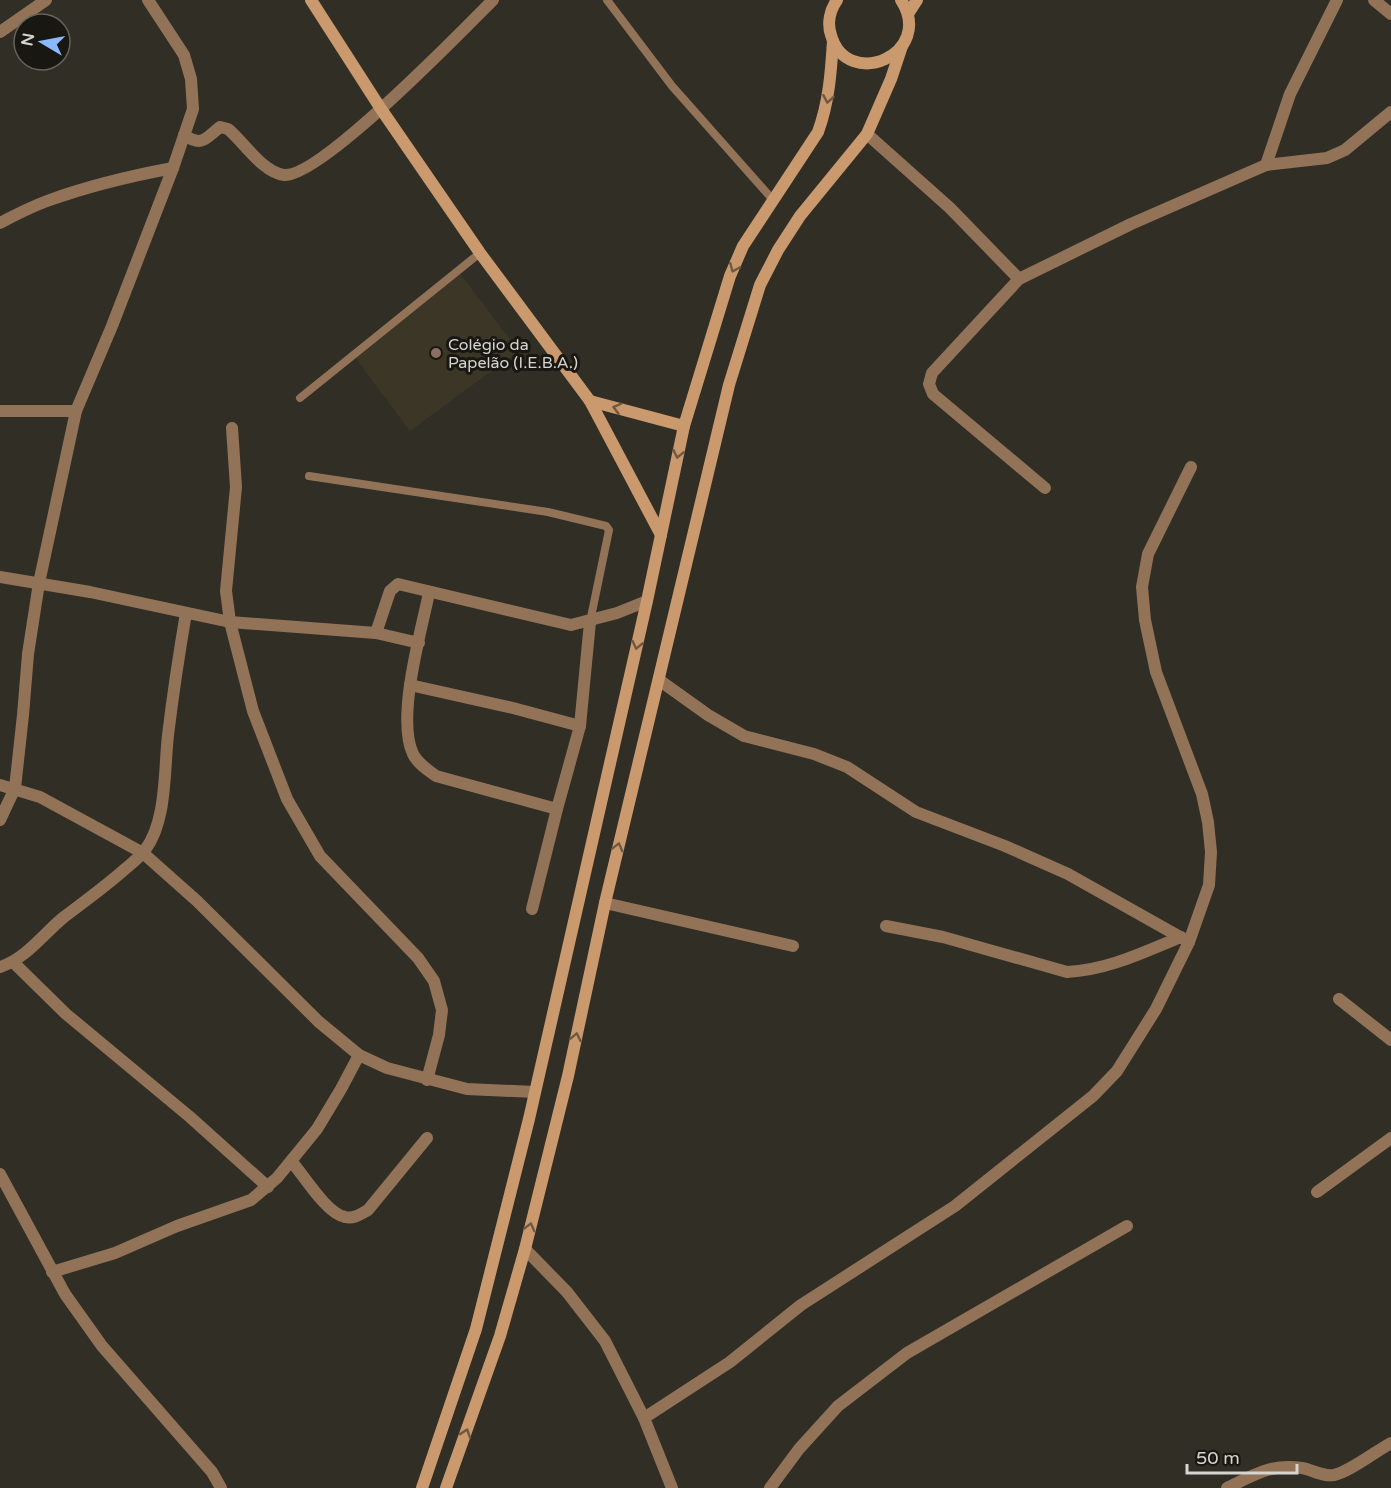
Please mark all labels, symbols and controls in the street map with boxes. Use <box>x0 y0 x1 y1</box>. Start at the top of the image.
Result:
north arrow <box>12 12 72 72</box>
text: N <box>17 32 39 48</box>
one-way arrow <box>822 94 834 103</box>
one-way arrow <box>729 262 741 273</box>
place label: Colégio da Papelão (I.E.B.A.) <box>448 335 578 373</box>
marker: Colégio da Papelão (I.E.B.A.) <box>429 346 443 360</box>
one-way arrow <box>612 403 623 415</box>
one-way arrow <box>672 449 685 459</box>
one-way arrow <box>631 640 644 650</box>
one-way arrow <box>611 842 624 852</box>
one-way arrow <box>569 1033 582 1043</box>
one-way arrow <box>523 1222 536 1232</box>
one-way arrow <box>458 1428 471 1439</box>
scale bar <box>1187 1437 1296 1475</box>
text: 50 m <box>1196 1447 1240 1469</box>

